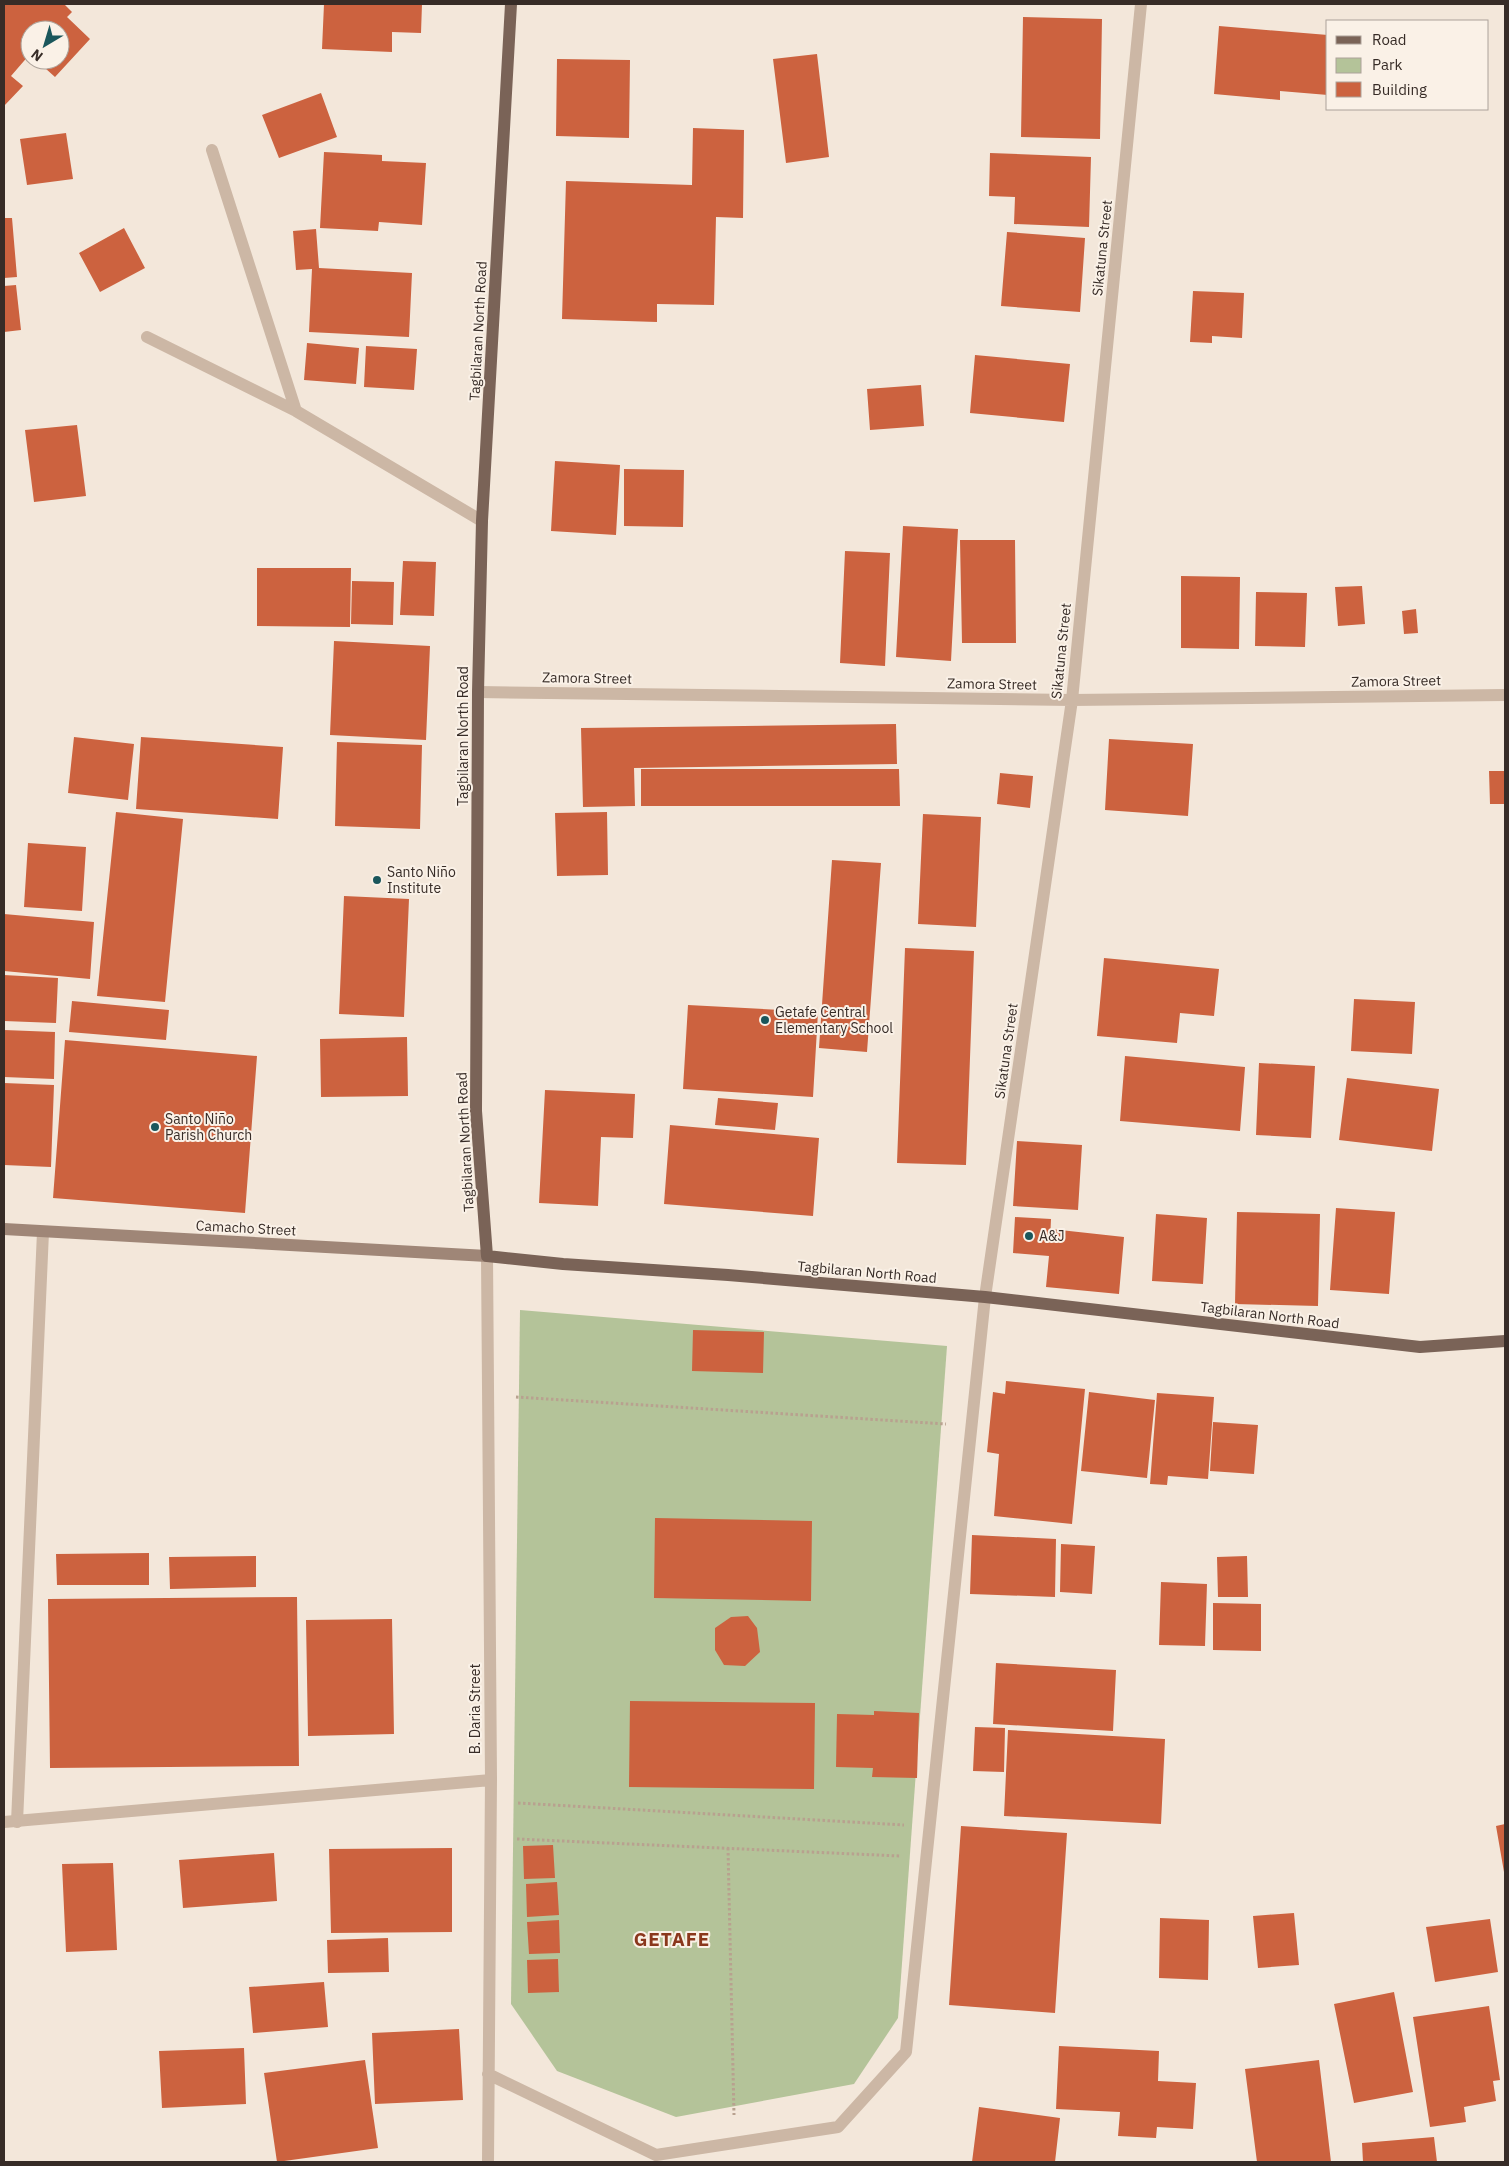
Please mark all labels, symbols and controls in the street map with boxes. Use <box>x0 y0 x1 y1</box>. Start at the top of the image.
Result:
north arrow <box>20 20 70 70</box>
legend <box>1326 20 1489 110</box>
text: Road <box>1372 30 1407 49</box>
text: N <box>27 45 47 65</box>
text: Park <box>1372 55 1402 74</box>
text: Building <box>1372 80 1427 99</box>
street label: Sikatuna Street <box>1088 199 1116 297</box>
street label: Tagbilaran North Road <box>465 261 491 401</box>
street label: Sikatuna Street <box>1047 602 1075 700</box>
street label: Tagbilaran North Road <box>454 666 472 806</box>
street label: Zamora Street <box>542 668 632 688</box>
street label: Zamora Street <box>1351 671 1441 691</box>
street label: Zamora Street <box>947 674 1037 694</box>
place label: Santo Niño Institute <box>387 863 456 897</box>
marker: Santo Niño Institute <box>371 874 383 886</box>
street label: Sikatuna Street <box>990 1002 1022 1100</box>
place label: Getafe Central Elementary School <box>775 1003 893 1037</box>
marker: Getafe Central Elementary School <box>759 1014 771 1026</box>
street label: Tagbilaran North Road <box>452 1072 478 1212</box>
place label: Santo Niño Parish Church <box>165 1110 252 1144</box>
marker: Santo Niño Parish Church <box>149 1121 161 1133</box>
street label: Camacho Street <box>195 1216 297 1240</box>
place label: A&J <box>1039 1227 1065 1245</box>
marker: A&J <box>1023 1230 1035 1242</box>
street label: Tagbilaran North Road <box>797 1257 937 1287</box>
street label: Tagbilaran North Road <box>1199 1298 1341 1332</box>
street label: B. Daria Street <box>466 1664 484 1754</box>
district label: GETAFE <box>634 1927 710 1951</box>

